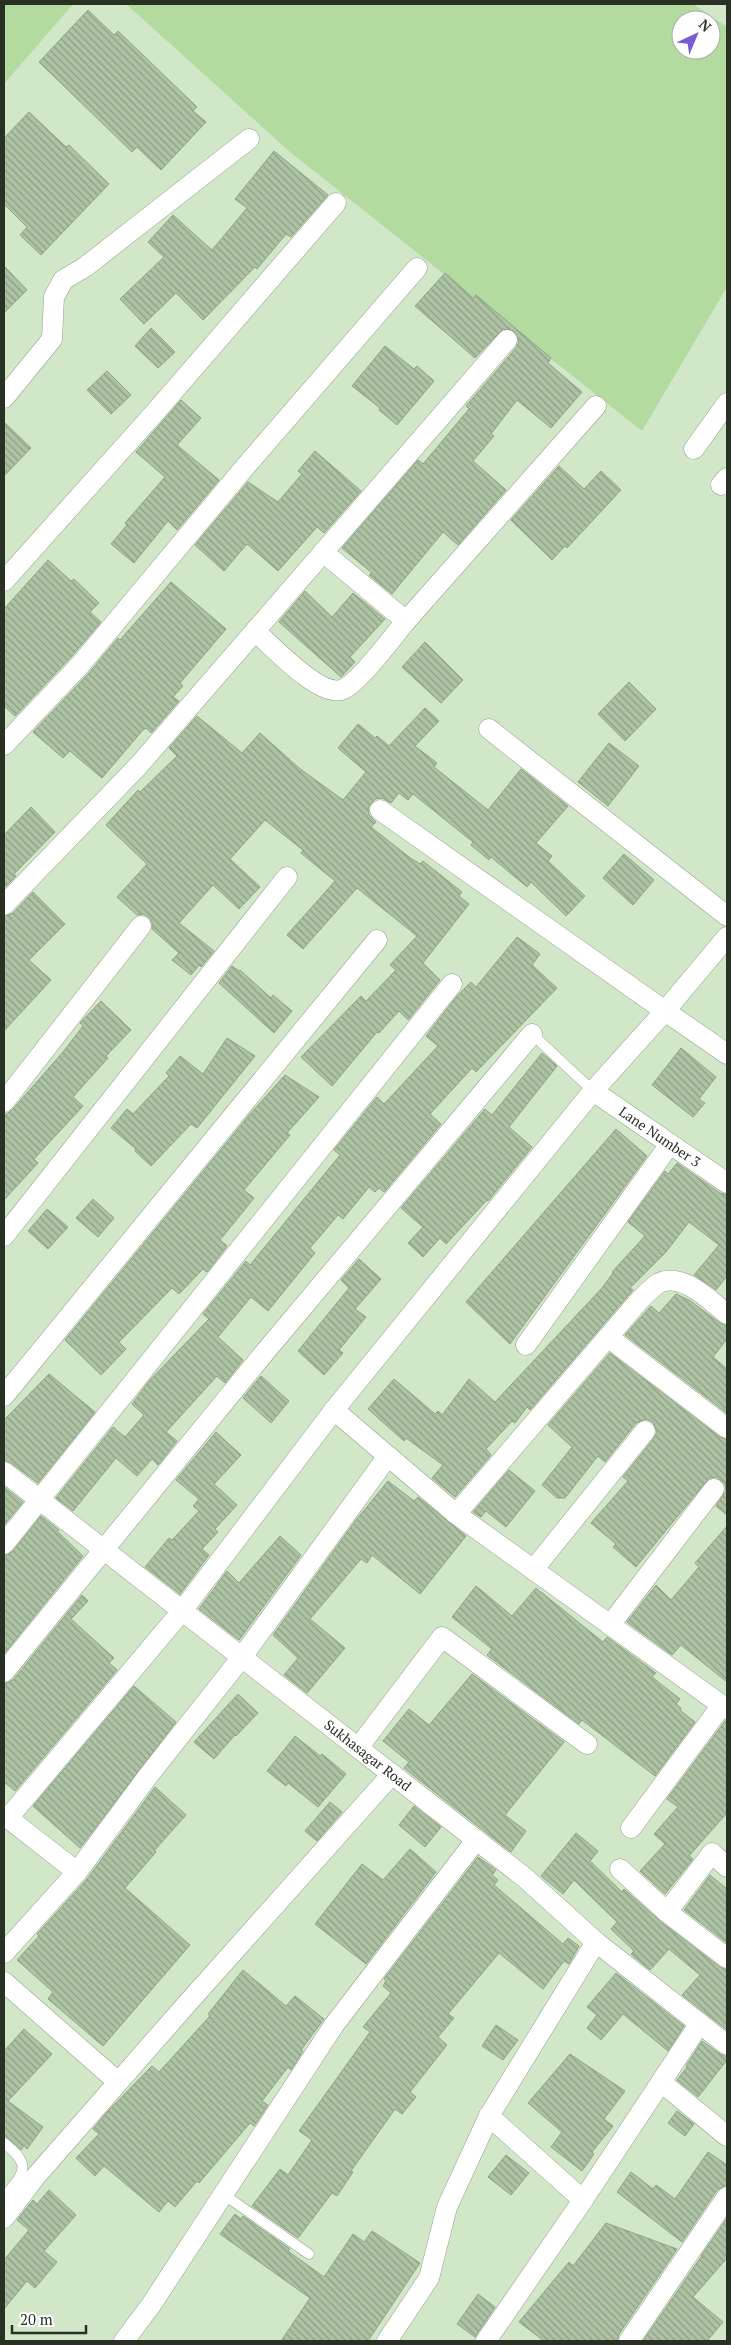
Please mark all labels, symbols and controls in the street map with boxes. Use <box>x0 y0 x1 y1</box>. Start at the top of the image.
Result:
north arrow <box>671 10 721 60</box>
text: N <box>695 15 716 36</box>
street label: Lane Number 3 <box>616 1102 705 1171</box>
street label: Sukhasagar Road <box>320 1715 416 1795</box>
scale bar <box>12 2302 86 2334</box>
text: 20 m <box>20 2309 53 2329</box>

